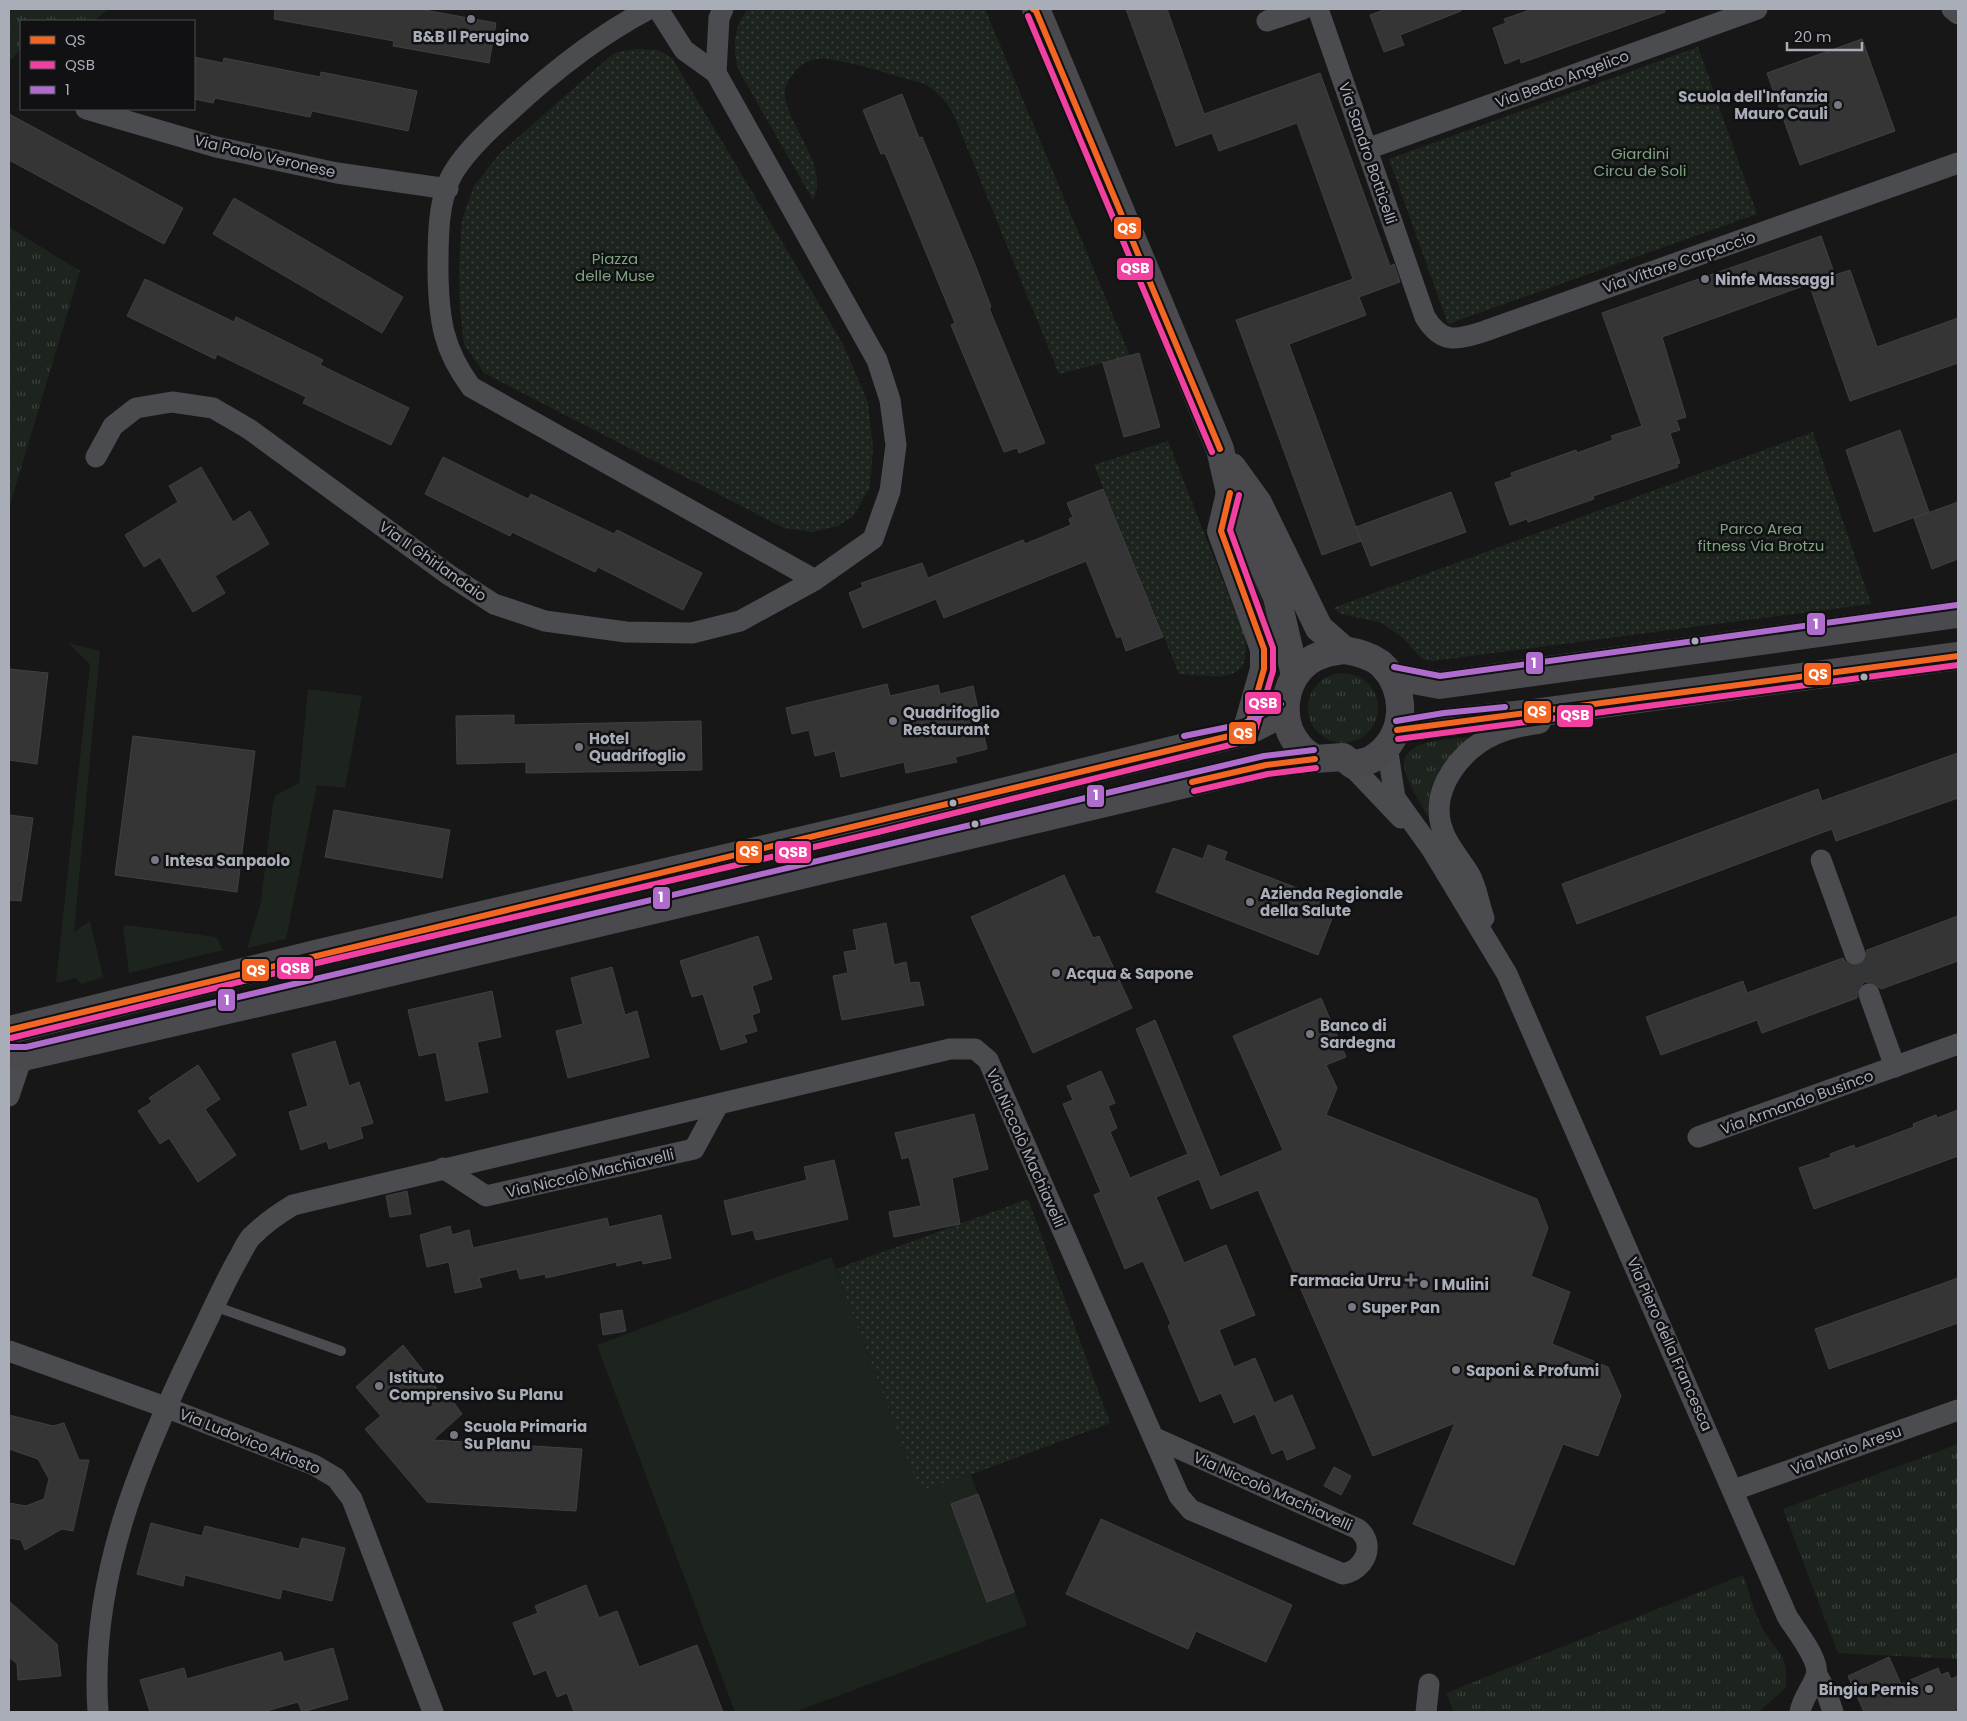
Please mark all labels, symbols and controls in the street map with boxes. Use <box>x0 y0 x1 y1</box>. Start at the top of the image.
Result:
marker: B&B Il Perugino <box>465 13 477 25</box>
legend <box>20 20 195 110</box>
scale bar <box>1787 20 1862 52</box>
place label: B&B Il Perugino <box>413 26 530 47</box>
text: 20 m <box>1794 26 1832 47</box>
text: QS <box>65 29 86 50</box>
street label: Via Beato Angelico <box>1492 45 1632 113</box>
text: QSB <box>65 54 95 75</box>
text: 1 <box>65 79 70 100</box>
street label: Via Sandro Botticelli <box>1334 79 1402 227</box>
place label: Scuola dell'Infanzia Mauro Cauli <box>1678 86 1828 124</box>
marker: Scuola dell'Infanzia Mauro Cauli <box>1832 99 1844 111</box>
street label: Via Paolo Veronese <box>192 130 338 182</box>
park label: Giardini Circu de Soli <box>1594 143 1686 181</box>
line badge: QS <box>1113 216 1142 240</box>
text: QS <box>1117 218 1137 238</box>
street label: Via Vittore Carpaccio <box>1600 226 1758 298</box>
park label: Piazza delle Muse <box>575 248 655 286</box>
line badge: QSB <box>1116 257 1154 281</box>
text: QSB <box>1121 258 1149 278</box>
place label: Ninfe Massaggi <box>1715 269 1834 290</box>
marker: Ninfe Massaggi <box>1699 273 1711 285</box>
street label: Via Il Ghirlandaio <box>375 516 491 606</box>
park label: Parco Area fitness Via Brotzu <box>1698 518 1824 556</box>
line badge: 1 <box>1806 612 1826 636</box>
text: 1 <box>1813 614 1819 634</box>
unlabelled marker <box>1690 636 1700 646</box>
line badge: 1 <box>1525 651 1544 675</box>
text: 1 <box>1531 653 1537 673</box>
line badge: QS <box>1803 662 1832 686</box>
text: QS <box>1808 664 1828 684</box>
unlabelled marker <box>1859 672 1869 682</box>
line badge: QSB <box>1244 691 1282 715</box>
text: QSB <box>1249 693 1277 713</box>
line badge: QS <box>1523 700 1552 724</box>
text: QS <box>1527 701 1547 721</box>
place label: Quadrifoglio Restaurant <box>903 702 1000 740</box>
line badge: QSB <box>1556 704 1594 728</box>
text: QSB <box>1561 705 1589 725</box>
marker: Quadrifoglio Restaurant <box>887 715 899 727</box>
line badge: QS <box>1228 721 1257 745</box>
text: QS <box>1233 723 1253 743</box>
place label: Hotel Quadrifoglio <box>589 728 686 766</box>
marker: Hotel Quadrifoglio <box>573 741 585 753</box>
line badge: 1 <box>1086 784 1105 808</box>
text: 1 <box>1093 785 1099 805</box>
unlabelled marker <box>948 798 958 808</box>
unlabelled marker <box>970 819 980 829</box>
line badge: QS <box>735 840 763 864</box>
line badge: QSB <box>774 840 812 864</box>
text: QS <box>739 841 759 861</box>
text: QSB <box>779 842 807 862</box>
place label: Intesa Sanpaolo <box>165 850 290 871</box>
marker: Intesa Sanpaolo <box>149 854 161 866</box>
place label: Azienda Regionale della Salute <box>1260 883 1403 921</box>
line badge: 1 <box>652 886 671 910</box>
text: 1 <box>658 887 664 907</box>
marker: Azienda Regionale della Salute <box>1244 896 1256 908</box>
line badge: QSB <box>276 956 314 980</box>
line badge: QS <box>241 958 270 982</box>
text: QSB <box>281 958 309 978</box>
text: QS <box>246 960 266 980</box>
place label: Acqua & Sapone <box>1066 963 1193 984</box>
marker: Acqua & Sapone <box>1050 967 1062 979</box>
line badge: 1 <box>217 988 236 1012</box>
text: 1 <box>224 990 230 1010</box>
place label: Banco di Sardegna <box>1320 1015 1396 1053</box>
marker: Banco di Sardegna <box>1304 1028 1316 1040</box>
street label: Via Niccolò Machiavelli <box>981 1065 1071 1231</box>
street label: Via Armando Businco <box>1718 1065 1876 1139</box>
street label: Via Niccolò Machiavelli <box>504 1143 676 1203</box>
street label: Via Piero della Francesca <box>1622 1254 1718 1434</box>
place label: Farmacia Urru <box>1290 1270 1401 1291</box>
marker: Farmacia Urru <box>1405 1274 1417 1286</box>
place label: I Mulini <box>1434 1274 1489 1295</box>
marker: I Mulini <box>1418 1278 1430 1290</box>
place label: Super Pan <box>1362 1297 1440 1318</box>
marker: Super Pan <box>1346 1301 1358 1313</box>
place label: Saponi & Profumi <box>1466 1360 1599 1381</box>
marker: Saponi & Profumi <box>1450 1364 1462 1376</box>
place label: Istituto Comprensivo Su Planu <box>389 1367 563 1405</box>
marker: Istituto Comprensivo Su Planu <box>373 1380 385 1392</box>
street label: Via Ludovico Ariosto <box>176 1403 324 1479</box>
place label: Scuola Primaria Su Planu <box>464 1416 587 1454</box>
street label: Via Mario Aresu <box>1788 1420 1904 1480</box>
marker: Scuola Primaria Su Planu <box>448 1429 460 1441</box>
street label: Via Niccolò Machiavelli <box>1190 1446 1356 1536</box>
place label: Bingia Pernis <box>1819 1679 1919 1700</box>
marker: Bingia Pernis <box>1923 1683 1935 1695</box>

